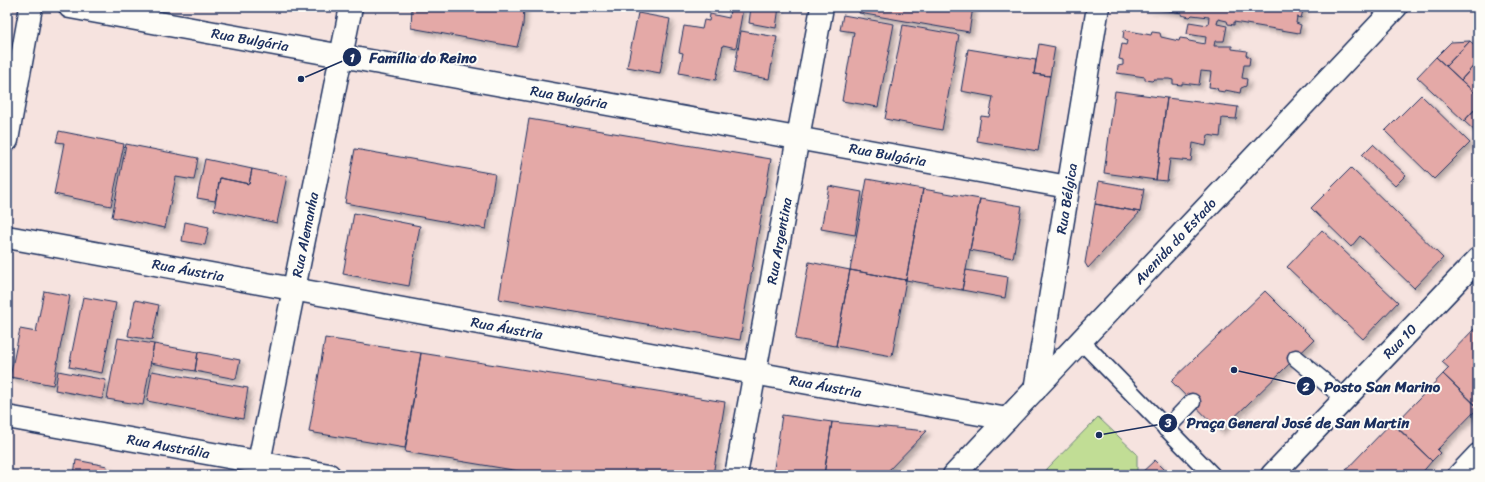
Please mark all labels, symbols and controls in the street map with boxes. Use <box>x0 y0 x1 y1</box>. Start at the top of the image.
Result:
street label: Rua Bulgária <box>209 21 292 59</box>
callout: Família do Reino <box>342 44 485 71</box>
text: Família do Reino <box>368 45 477 71</box>
text: 1 <box>349 47 355 69</box>
street label: Rua Bulgária <box>528 78 610 117</box>
street label: Rua Bulgária <box>847 136 929 174</box>
street label: Rua Bélgica <box>1049 161 1085 236</box>
street label: Rua Alemanha <box>285 189 326 280</box>
street label: Avenida do Estado <box>1127 192 1223 291</box>
street label: Rua Argentina <box>759 195 800 286</box>
street label: Rua Áustria <box>150 252 227 289</box>
street label: Rua Áustria <box>469 310 546 347</box>
street label: Rua 10 <box>1377 318 1424 365</box>
street label: Rua Áustria <box>788 368 864 405</box>
callout: Posto San Marino <box>1296 373 1448 400</box>
text: Posto San Marino <box>1324 374 1441 400</box>
text: 2 <box>1302 376 1310 398</box>
callout: Praça General José de San Martin <box>1158 409 1417 436</box>
text: Praça General José de San Martin <box>1187 410 1410 436</box>
text: 3 <box>1164 412 1172 434</box>
street label: Rua Austrália <box>125 427 213 466</box>

